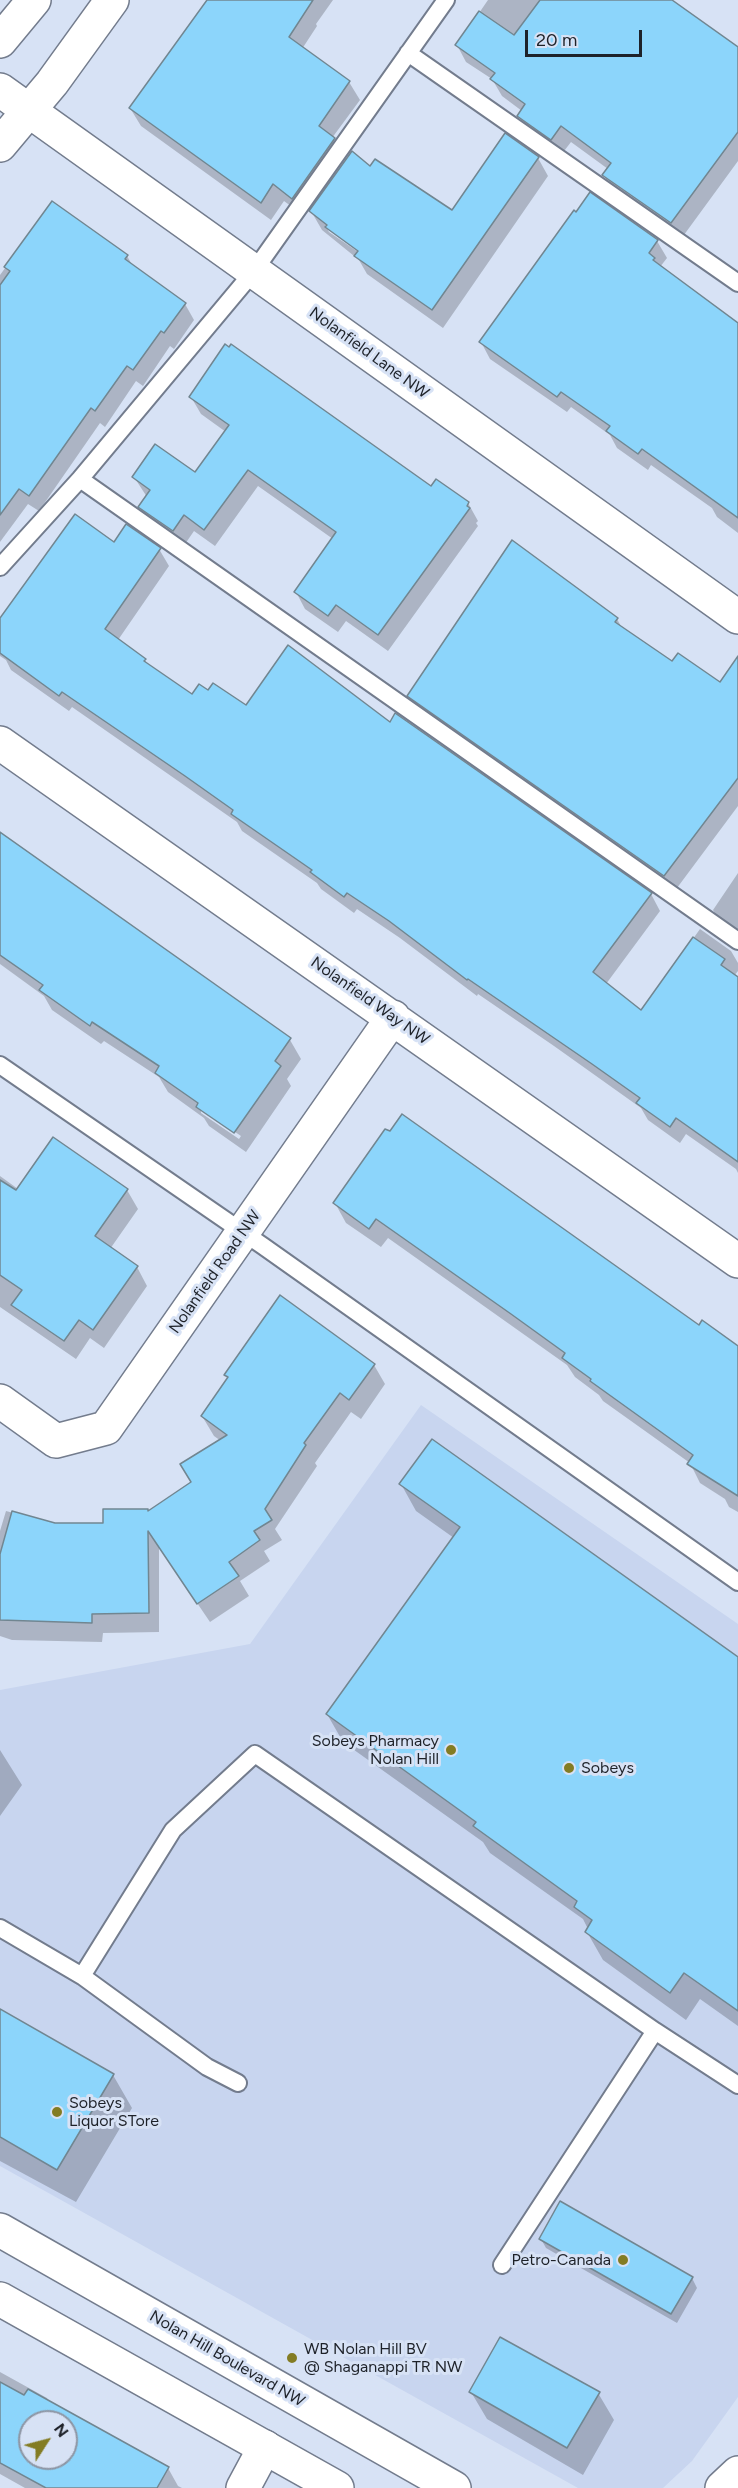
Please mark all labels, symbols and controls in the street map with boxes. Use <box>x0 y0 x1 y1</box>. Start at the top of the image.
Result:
scale bar <box>528 18 645 56</box>
text: 20 m <box>536 29 577 51</box>
street label: Nolanfield Lane NW <box>305 303 433 403</box>
street label: Nolanfield Way NW <box>307 953 433 1049</box>
street label: Nolanfield Road NW <box>165 1207 265 1337</box>
place label: Sobeys Pharmacy Nolan Hill <box>312 1731 439 1769</box>
marker: Sobeys Pharmacy Nolan Hill <box>444 1743 458 1757</box>
place label: Sobeys <box>581 1758 634 1778</box>
marker: Sobeys <box>562 1761 576 1775</box>
place label: Sobeys Liquor STore <box>69 2093 159 2131</box>
marker: Sobeys Liquor STore <box>50 2105 64 2119</box>
place label: Petro-Canada <box>511 2250 611 2270</box>
marker: Petro-Canada <box>616 2253 630 2267</box>
street label: Nolan Hill Boulevard NW <box>146 2307 308 2411</box>
place label: WB Nolan Hill BV @ Shaganappi TR NW <box>304 2339 462 2377</box>
marker: WB Nolan Hill BV @ Shaganappi TR NW <box>285 2351 299 2365</box>
north arrow <box>18 2410 78 2470</box>
text: N <box>50 2420 73 2441</box>

